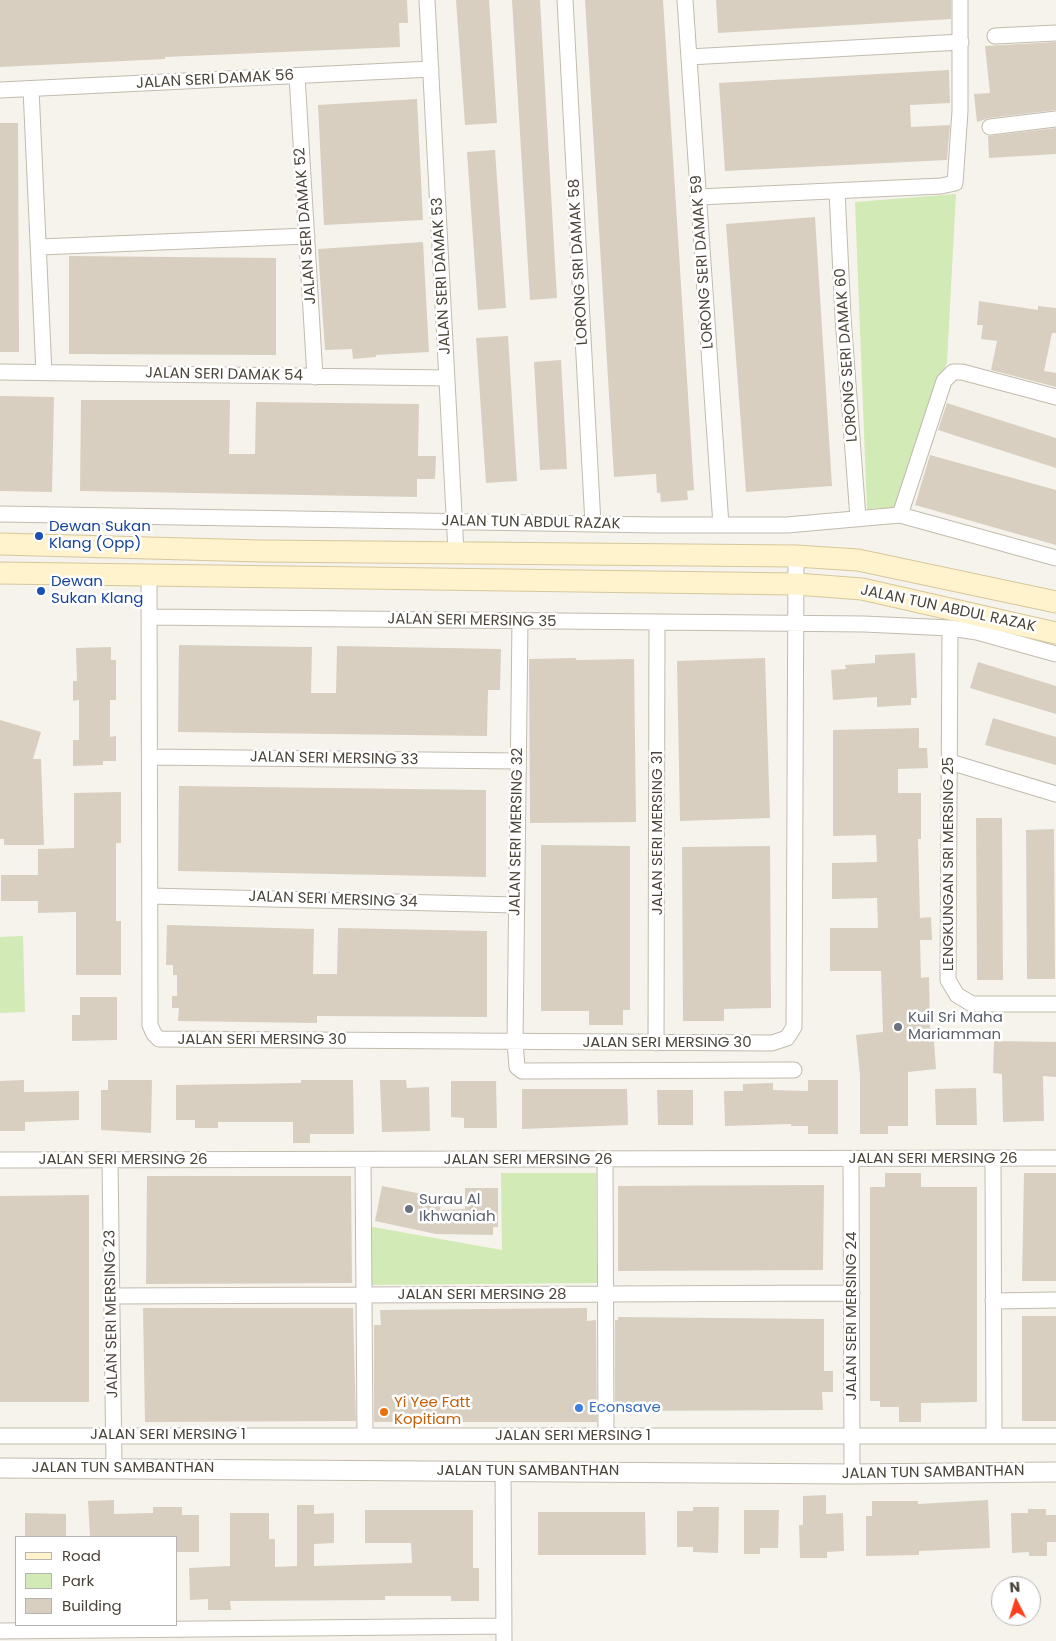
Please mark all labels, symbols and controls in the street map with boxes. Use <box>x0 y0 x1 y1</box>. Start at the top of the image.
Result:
street label: JALAN SERI DAMAK 56 <box>136 67 294 93</box>
street label: JALAN SERI DAMAK 52 <box>292 147 320 305</box>
street label: LORONG SERI DAMAK 59 <box>688 174 718 350</box>
street label: LORONG SRI DAMAK 58 <box>566 178 592 346</box>
street label: JALAN SERI DAMAK 53 <box>429 197 455 355</box>
street label: LORONG SERI DAMAK 60 <box>832 267 862 443</box>
street label: JALAN SERI DAMAK 54 <box>145 365 303 385</box>
street label: JALAN TUN ABDUL RAZAK <box>441 512 621 534</box>
place label: Dewan Sukan Klang (Opp) <box>49 518 151 553</box>
marker: Dewan Sukan Klang (Opp) <box>33 530 45 542</box>
place label: Dewan Sukan Klang <box>51 573 143 608</box>
street label: JALAN TUN ABDUL RAZAK <box>859 582 1037 636</box>
marker: Dewan Sukan Klang <box>35 585 47 597</box>
street label: JALAN SERI MERSING 35 <box>387 611 557 631</box>
street label: JALAN SERI MERSING 32 <box>507 748 527 916</box>
street label: JALAN SERI MERSING 33 <box>250 749 418 769</box>
street label: JALAN SERI MERSING 31 <box>649 751 667 915</box>
street label: LENGKUNGAN SRI MERSING 25 <box>940 757 958 971</box>
street label: JALAN SERI MERSING 34 <box>248 888 418 912</box>
place label: Kuil Sri Maha Mariamman <box>908 1009 1003 1044</box>
marker: Kuil Sri Maha Mariamman <box>892 1021 904 1033</box>
street label: JALAN SERI MERSING 30 <box>177 1031 347 1049</box>
street label: JALAN SERI MERSING 30 <box>582 1034 752 1052</box>
street label: JALAN SERI MERSING 26 <box>848 1150 1018 1168</box>
street label: JALAN SERI MERSING 26 <box>38 1151 208 1169</box>
street label: JALAN SERI MERSING 26 <box>443 1151 613 1169</box>
place label: Surau Al Ikhwaniah <box>419 1191 495 1226</box>
marker: Surau Al Ikhwaniah <box>403 1203 415 1215</box>
street label: JALAN SERI MERSING 23 <box>102 1230 122 1398</box>
street label: JALAN SERI MERSING 24 <box>843 1231 861 1401</box>
street label: JALAN SERI MERSING 28 <box>397 1286 567 1304</box>
place label: Yi Yee Fatt Kopitiam <box>394 1394 470 1429</box>
place label: Econsave <box>589 1399 661 1417</box>
marker: Econsave <box>573 1402 585 1414</box>
marker: Yi Yee Fatt Kopitiam <box>378 1406 390 1418</box>
street label: JALAN SERI MERSING 1 <box>90 1426 246 1444</box>
street label: JALAN SERI MERSING 1 <box>495 1427 651 1445</box>
street label: JALAN TUN SAMBANTHAN <box>32 1459 214 1477</box>
street label: JALAN TUN SAMBANTHAN <box>437 1462 619 1480</box>
street label: JALAN TUN SAMBANTHAN <box>841 1462 1025 1484</box>
legend <box>15 1536 178 1626</box>
text: Road <box>62 1545 101 1566</box>
text: Park <box>62 1570 94 1591</box>
north arrow <box>991 1576 1041 1626</box>
text: N <box>1009 1577 1021 1597</box>
text: Building <box>62 1595 122 1616</box>

